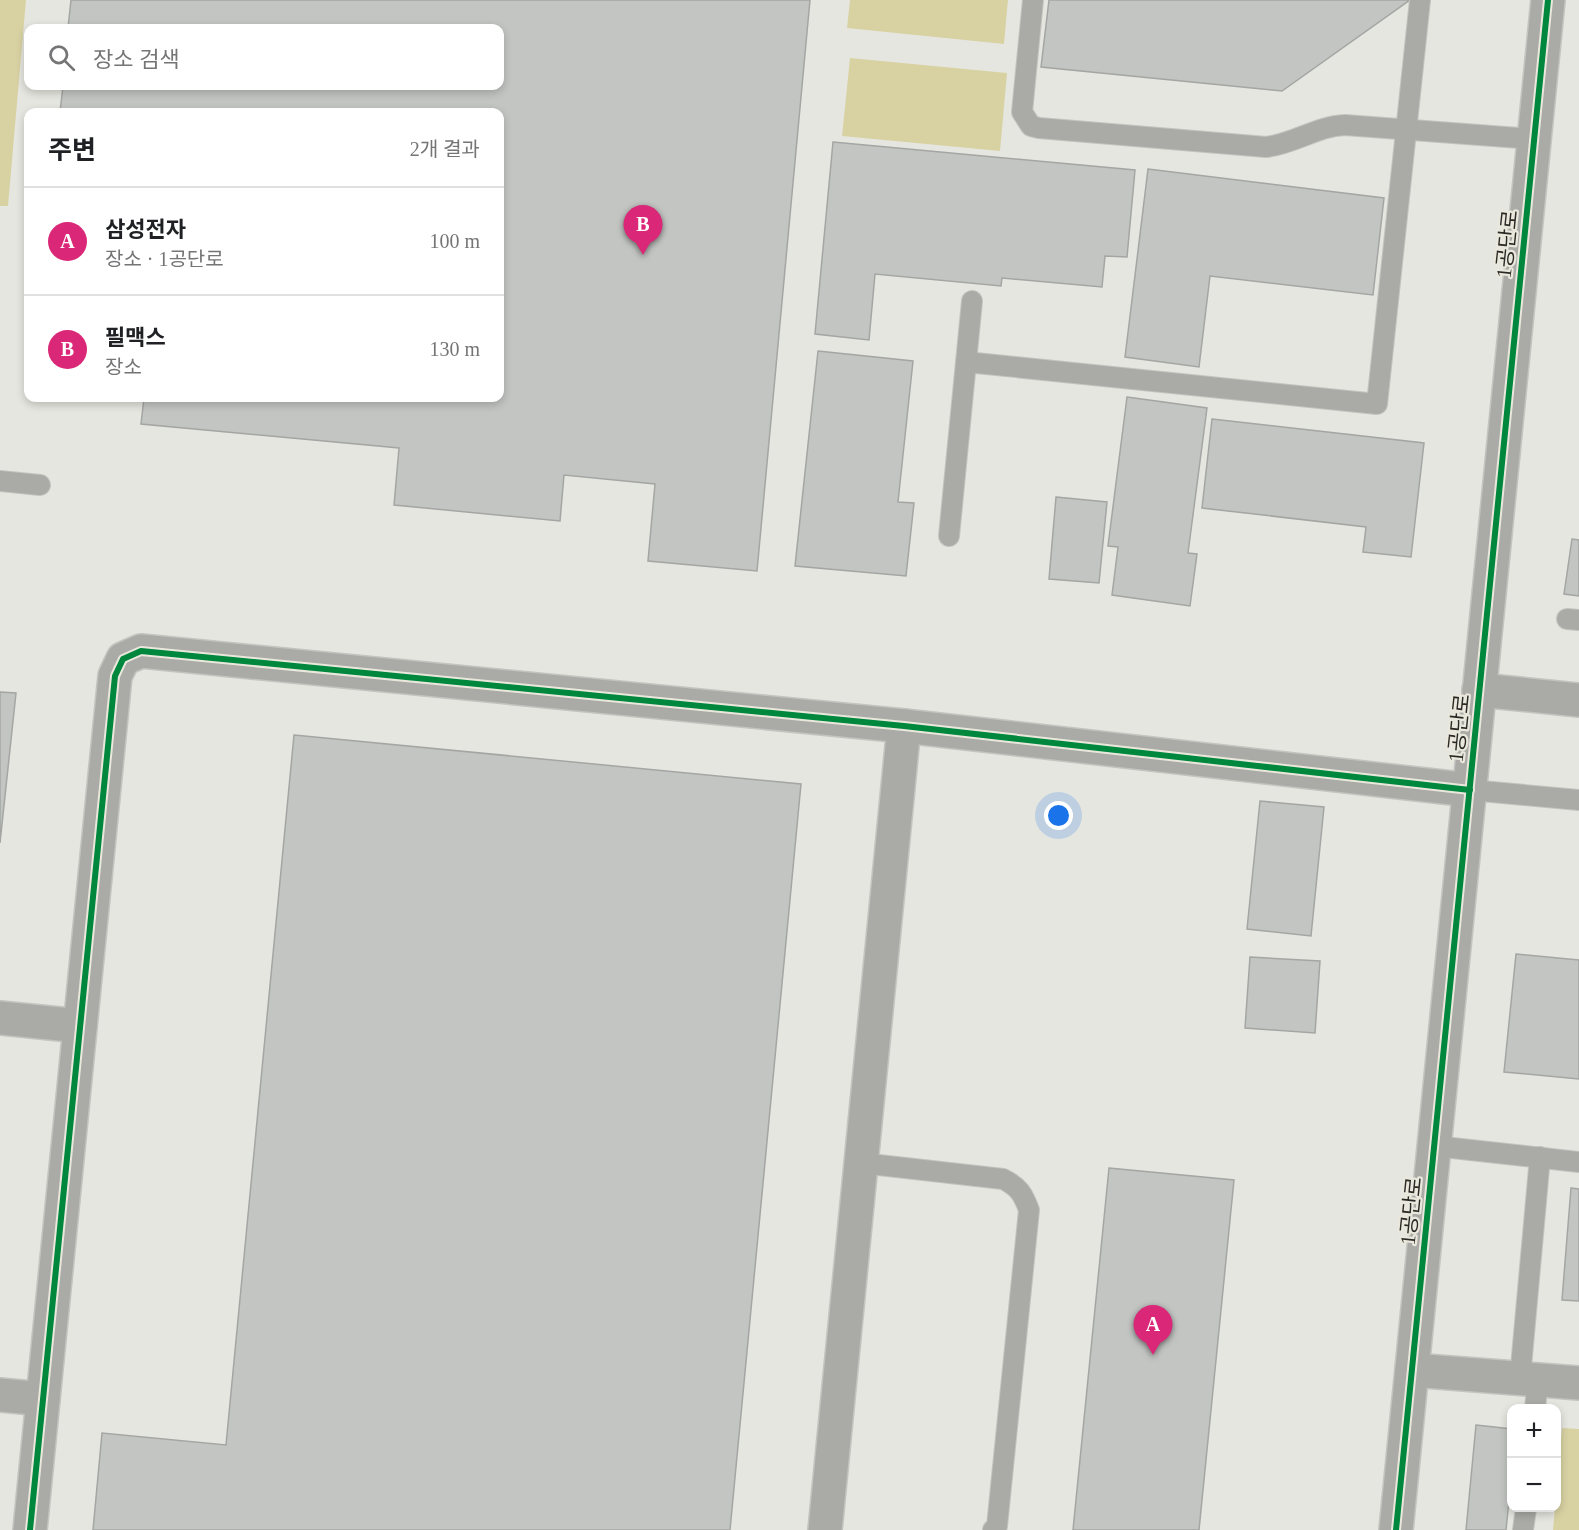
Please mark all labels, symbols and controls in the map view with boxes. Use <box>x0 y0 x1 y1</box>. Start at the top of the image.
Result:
search box <box>24 24 504 90</box>
icon: search <box>45 41 78 74</box>
text: 장소 검색 <box>93 47 179 72</box>
text: 주변 <box>48 136 96 165</box>
text: 2개 결과 <box>410 138 480 160</box>
pin: B <box>624 206 662 255</box>
street label: 1공단로 <box>1491 209 1523 279</box>
text: 삼성전자 <box>105 217 186 242</box>
text: A <box>60 230 75 252</box>
text: 100 m <box>429 230 480 252</box>
text: 장소 · 1공단로 <box>105 248 224 270</box>
text: 필맥스 <box>105 325 166 350</box>
text: B <box>61 338 74 360</box>
text: 130 m <box>429 338 480 360</box>
text: 장소 <box>105 356 142 378</box>
street label: 1공단로 <box>1443 693 1475 763</box>
your location <box>1044 801 1073 830</box>
street label: 1공단로 <box>1395 1176 1427 1246</box>
pin: A <box>1134 1306 1172 1355</box>
map controls <box>1507 1404 1561 1512</box>
button: + <box>1507 1404 1561 1458</box>
button: − <box>1507 1458 1561 1512</box>

